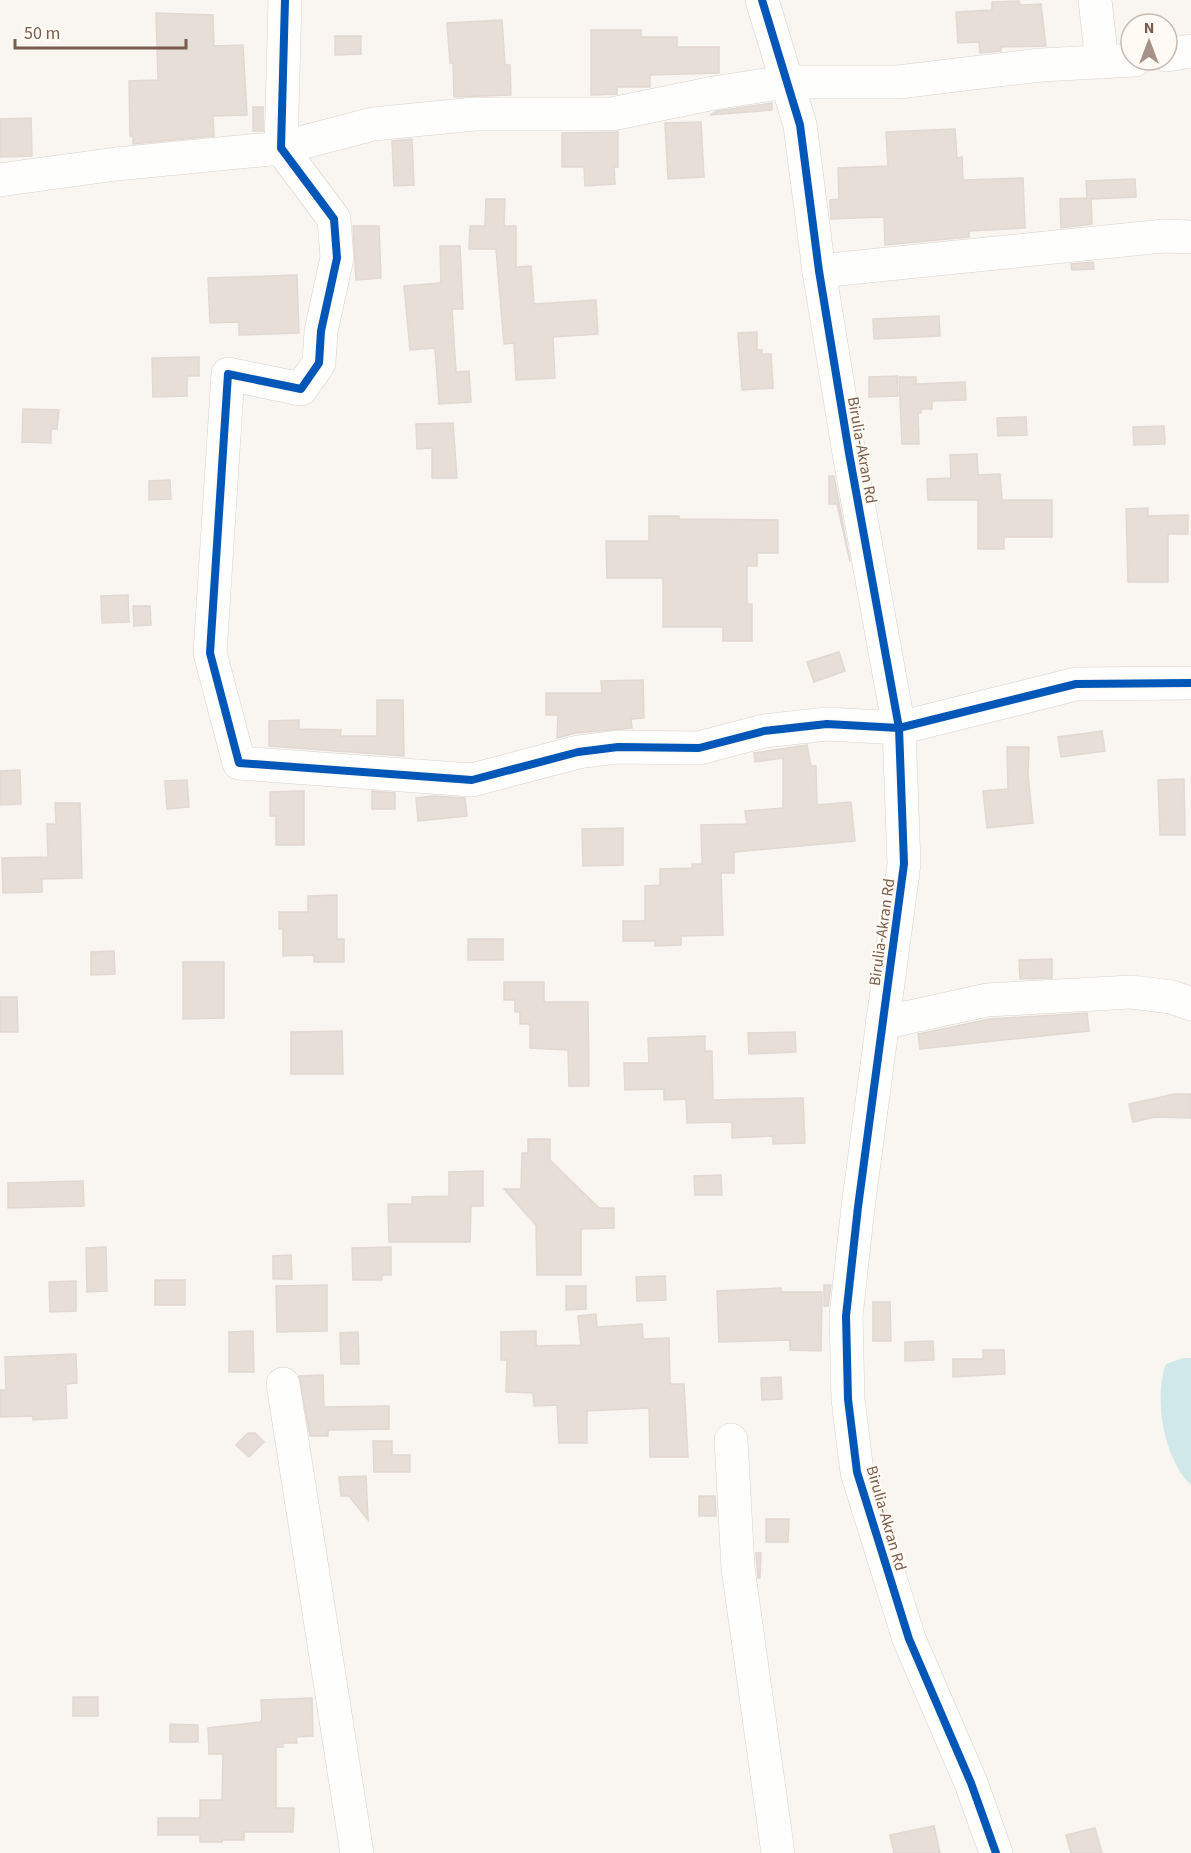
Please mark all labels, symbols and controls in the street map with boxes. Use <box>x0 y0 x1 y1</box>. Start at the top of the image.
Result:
scale bar <box>15 12 186 50</box>
north arrow <box>1119 12 1179 72</box>
text: N <box>1144 17 1154 39</box>
text: 50 m <box>24 21 60 46</box>
street label: Birulia-Akran Rd <box>842 395 882 505</box>
street label: Birulia-Akran Rd <box>864 877 900 987</box>
street label: Birulia-Akran Rd <box>861 1463 912 1573</box>

